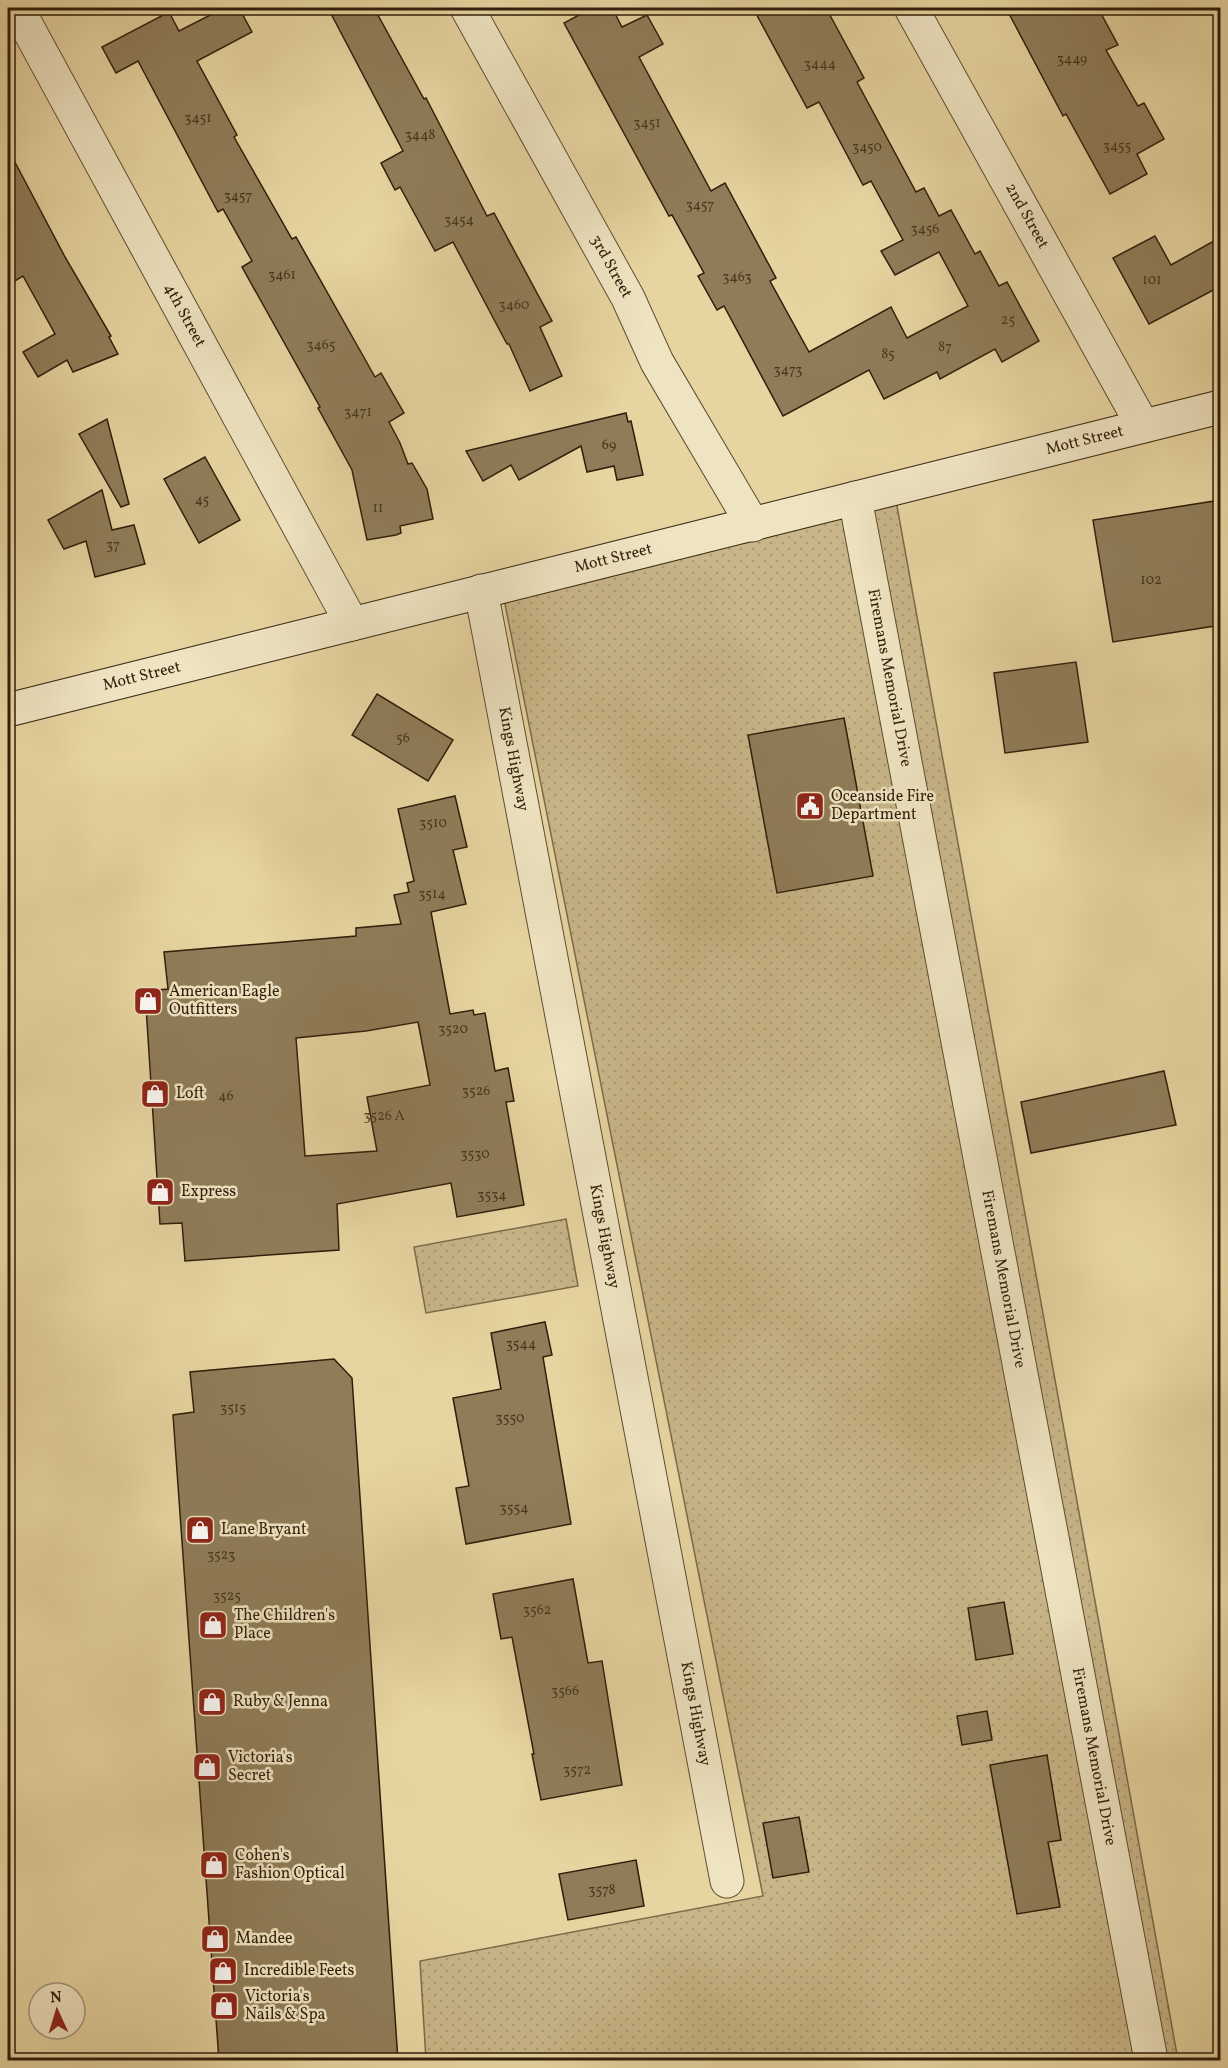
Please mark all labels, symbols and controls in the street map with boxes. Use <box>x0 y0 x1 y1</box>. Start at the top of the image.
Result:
house number: 3449 <box>1057 50 1087 69</box>
house number: 3444 <box>804 55 836 74</box>
house number: 3451 <box>184 109 212 128</box>
house number: 3451 <box>633 114 661 133</box>
house number: 3448 <box>405 126 435 145</box>
house number: 3455 <box>1103 137 1131 156</box>
house number: 3450 <box>852 138 882 157</box>
street label: 2nd Street <box>999 179 1054 253</box>
house number: 3457 <box>224 187 253 206</box>
house number: 3457 <box>686 196 715 215</box>
house number: 3454 <box>444 211 474 230</box>
house number: 3456 <box>911 220 939 239</box>
street label: 3rd Street <box>584 231 637 303</box>
house number: 3461 <box>268 266 296 285</box>
house number: 3463 <box>722 268 752 287</box>
house number: 101 <box>1142 271 1162 290</box>
street label: 4th Street <box>158 279 211 352</box>
house number: 3460 <box>499 296 529 315</box>
house number: 25 <box>1001 311 1015 330</box>
house number: 3465 <box>306 336 336 355</box>
house number: 87 <box>938 338 952 357</box>
house number: 85 <box>881 345 895 364</box>
house number: 3473 <box>773 361 803 380</box>
house number: 3471 <box>344 403 372 422</box>
street label: Mott Street <box>1044 420 1126 461</box>
house number: 69 <box>602 436 616 455</box>
house number: 45 <box>195 491 209 510</box>
house number: 11 <box>373 499 383 518</box>
house number: 37 <box>106 536 120 555</box>
street label: Mott Street <box>572 538 655 579</box>
house number: 102 <box>1140 571 1162 590</box>
street label: Firemans Memorial Drive <box>861 587 917 769</box>
street label: Mott Street <box>101 656 183 697</box>
street label: Kings Highway <box>492 705 534 813</box>
house number: 56 <box>396 729 410 748</box>
place label: Oceanside Fire Department <box>831 786 934 826</box>
public building icon: Oceanside Fire Department <box>794 790 826 822</box>
house number: 3510 <box>419 814 447 833</box>
house number: 3514 <box>418 885 446 904</box>
place label: American Eagle Outfitters <box>169 981 280 1021</box>
shop icon: American Eagle Outfitters <box>132 985 164 1017</box>
house number: 3520 <box>438 1020 468 1039</box>
shop icon: Loft <box>139 1078 171 1110</box>
house number: 3526 <box>462 1082 490 1101</box>
place label: Loft <box>176 1083 205 1105</box>
house number: 46 <box>218 1087 234 1106</box>
house number: 3526 A <box>363 1107 405 1126</box>
house number: 3530 <box>460 1145 490 1164</box>
shop icon: Express <box>144 1176 176 1208</box>
place label: Express <box>181 1181 236 1203</box>
street label: Kings Highway <box>583 1182 625 1291</box>
house number: 3534 <box>477 1186 507 1205</box>
street label: Firemans Memorial Drive <box>975 1188 1031 1370</box>
house number: 3544 <box>506 1335 536 1354</box>
house number: 3515 <box>220 1399 246 1418</box>
house number: 3550 <box>496 1409 524 1428</box>
house number: 3554 <box>499 1499 529 1518</box>
shop icon: Lane Bryant <box>184 1514 216 1546</box>
place label: Lane Bryant <box>221 1519 307 1541</box>
house number: 3523 <box>207 1546 235 1565</box>
house number: 3525 <box>213 1587 241 1606</box>
house number: 3562 <box>523 1601 551 1620</box>
place label: The Children's Place <box>234 1605 335 1645</box>
shop icon: The Children's Place <box>197 1609 229 1641</box>
street label: Kings Highway <box>674 1660 716 1768</box>
street label: Firemans Memorial Drive <box>1066 1666 1121 1848</box>
house number: 3566 <box>551 1682 579 1701</box>
shop icon: Ruby & Jenna <box>196 1686 228 1718</box>
place label: Ruby & Jenna <box>233 1691 328 1713</box>
place label: Victoria's Secret <box>228 1747 293 1787</box>
shop icon: Victoria's Secret <box>191 1751 223 1783</box>
house number: 3572 <box>563 1761 591 1780</box>
place label: Cohen's Fashion Optical <box>235 1845 345 1885</box>
shop icon: Cohen's Fashion Optical <box>198 1849 230 1881</box>
house number: 3578 <box>588 1881 616 1900</box>
shop icon: Mandee <box>199 1923 231 1955</box>
place label: Mandee <box>236 1928 293 1950</box>
shop icon: Incredible Feets <box>207 1955 239 1987</box>
place label: Incredible Feets <box>244 1960 355 1982</box>
north arrow <box>27 1981 87 2041</box>
place label: Victoria's Nails & Spa <box>245 1986 326 2026</box>
text: N <box>50 1987 63 2009</box>
shop icon: Victoria's Nails & Spa <box>208 1990 240 2022</box>

